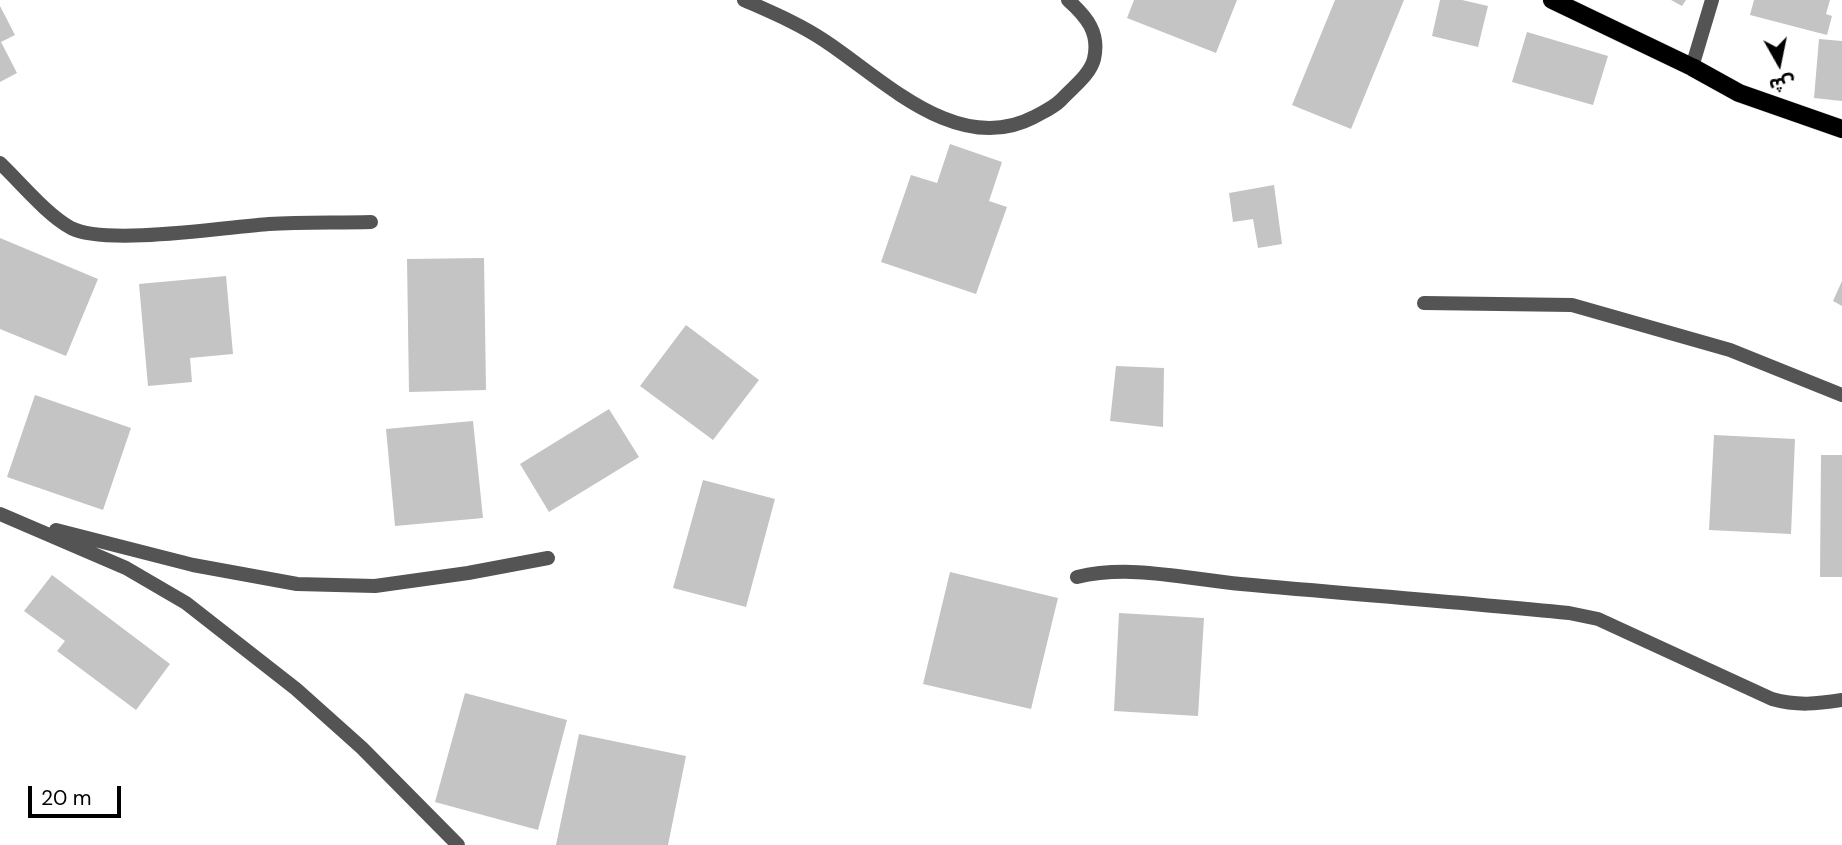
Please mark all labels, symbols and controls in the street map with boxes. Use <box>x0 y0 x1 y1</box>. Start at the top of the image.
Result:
north arrow <box>1744 28 1814 98</box>
text: ش <box>1768 70 1797 99</box>
scale bar <box>32 772 124 816</box>
text: 20 m <box>41 784 92 812</box>

